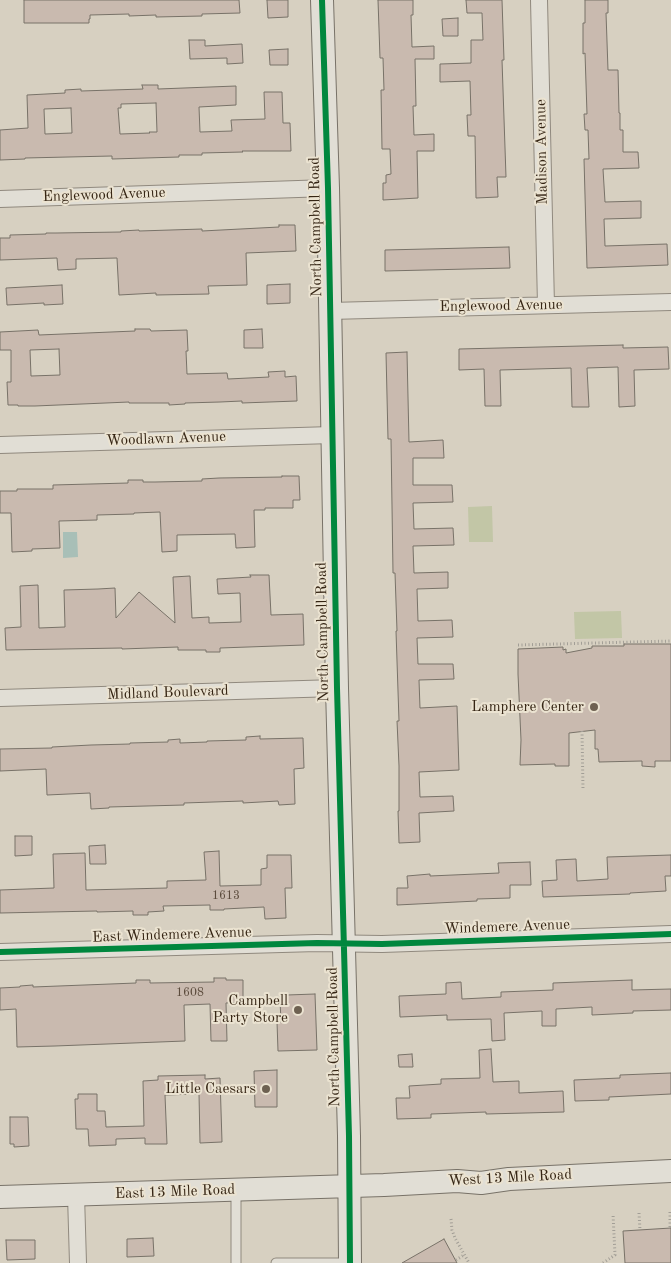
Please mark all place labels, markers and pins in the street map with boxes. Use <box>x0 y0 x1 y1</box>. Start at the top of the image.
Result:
place label: Lamphere Center <box>471 698 584 716</box>
marker: Lamphere Center <box>588 701 600 713</box>
place label: Campbell Party Store <box>212 992 288 1027</box>
marker: Campbell Party Store <box>292 1004 304 1016</box>
place label: Little Caesars <box>165 1080 256 1098</box>
marker: Little Caesars <box>260 1083 272 1095</box>

